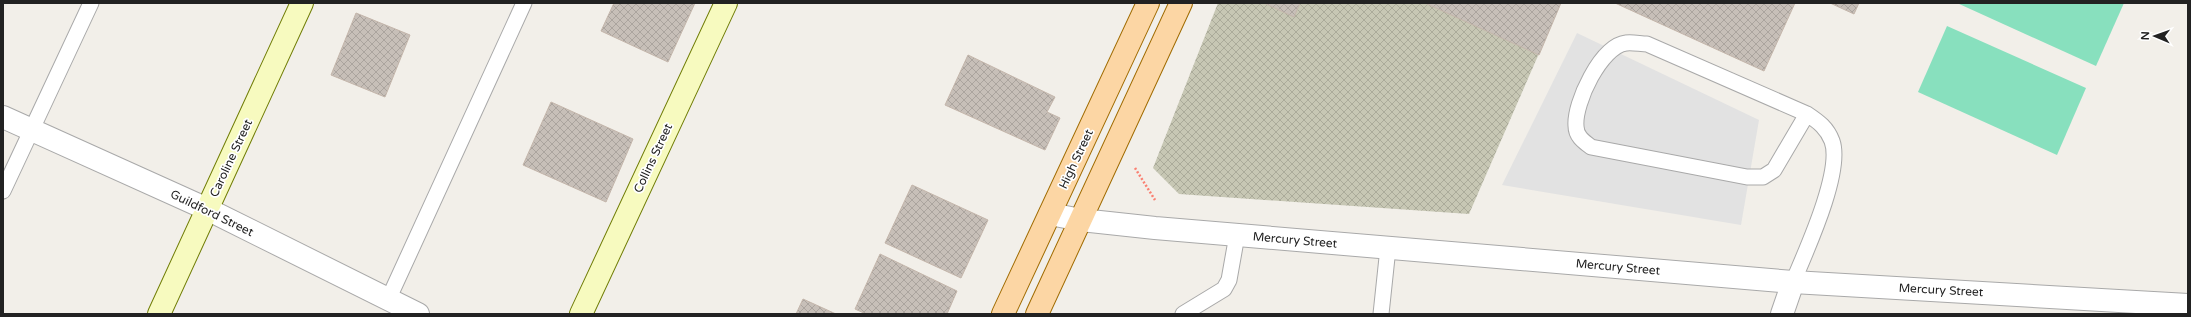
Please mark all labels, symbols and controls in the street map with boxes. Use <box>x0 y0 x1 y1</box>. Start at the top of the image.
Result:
north arrow <box>2135 16 2175 56</box>
text: N <box>2139 31 2152 40</box>
street label: Caroline Street <box>207 116 255 199</box>
street label: Collins Street <box>631 121 675 195</box>
street label: High Street <box>1056 127 1096 191</box>
street label: Guildford Street <box>168 187 256 239</box>
street label: Mercury Street <box>1252 229 1338 251</box>
street label: Mercury Street <box>1575 256 1661 278</box>
street label: Mercury Street <box>1898 281 1984 299</box>

